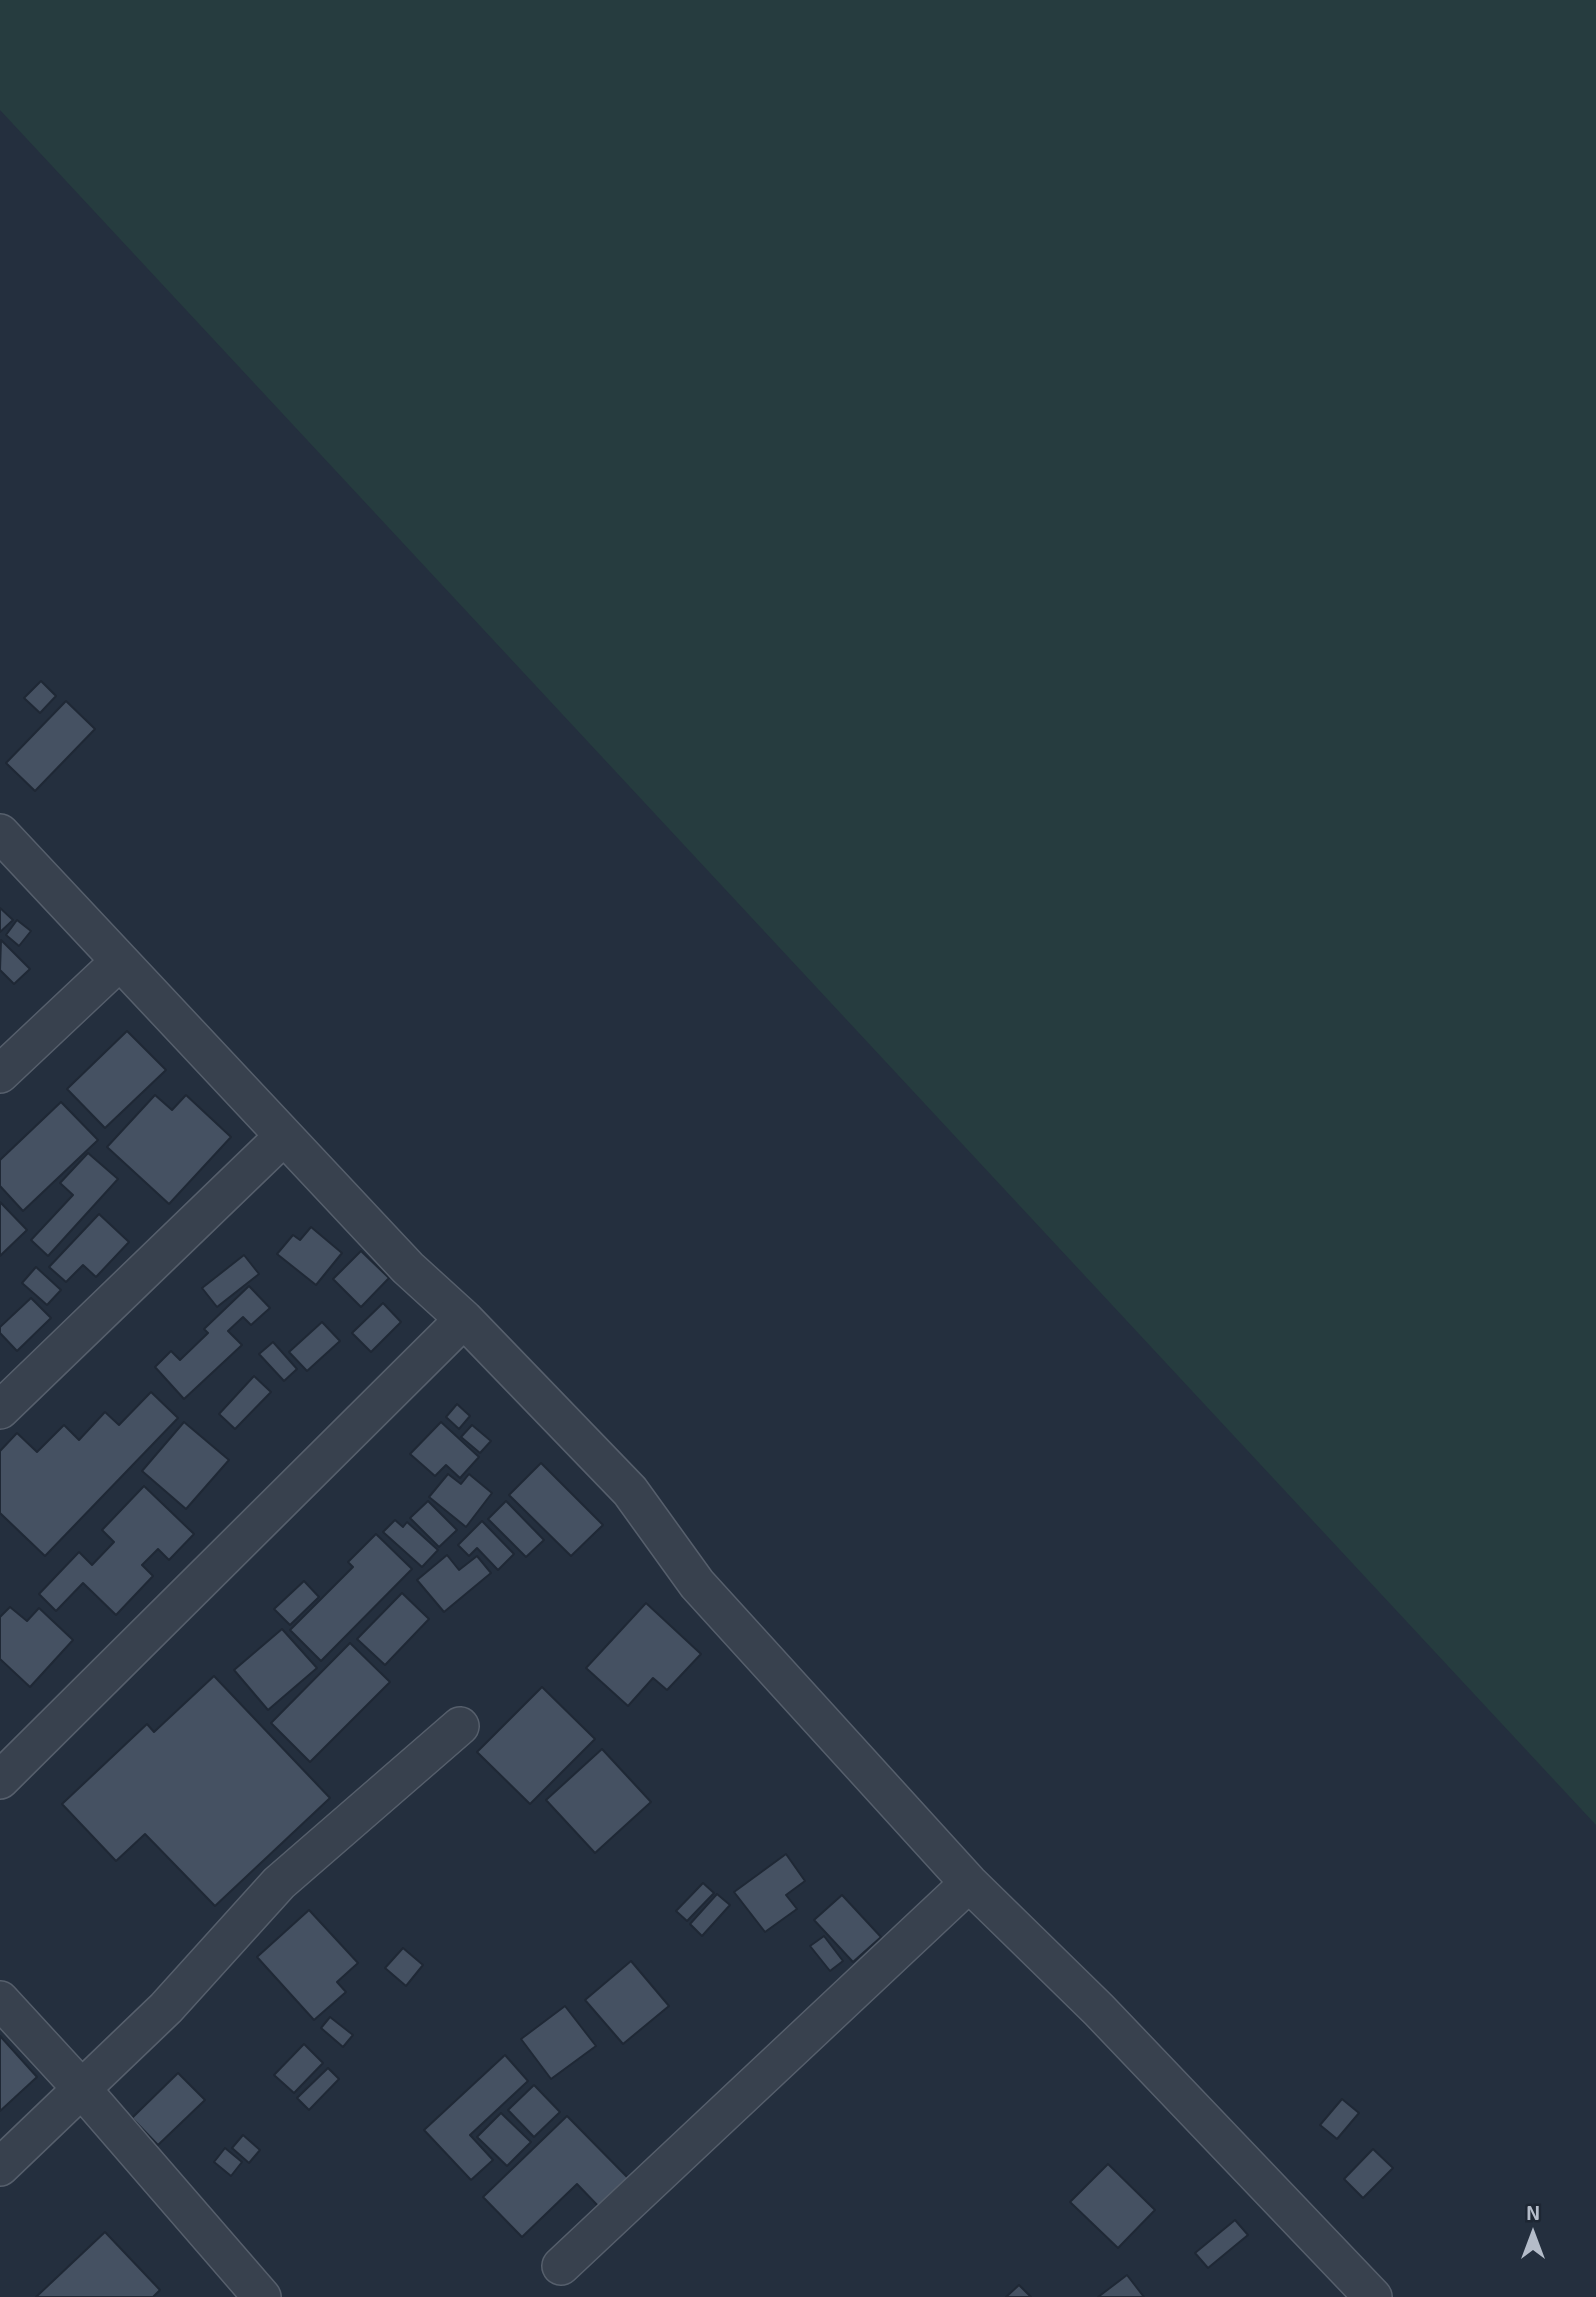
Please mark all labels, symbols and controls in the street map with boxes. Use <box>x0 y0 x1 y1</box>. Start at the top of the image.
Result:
north arrow <box>1498 2199 1568 2269</box>
text: N <box>1526 2201 1540 2224</box>

